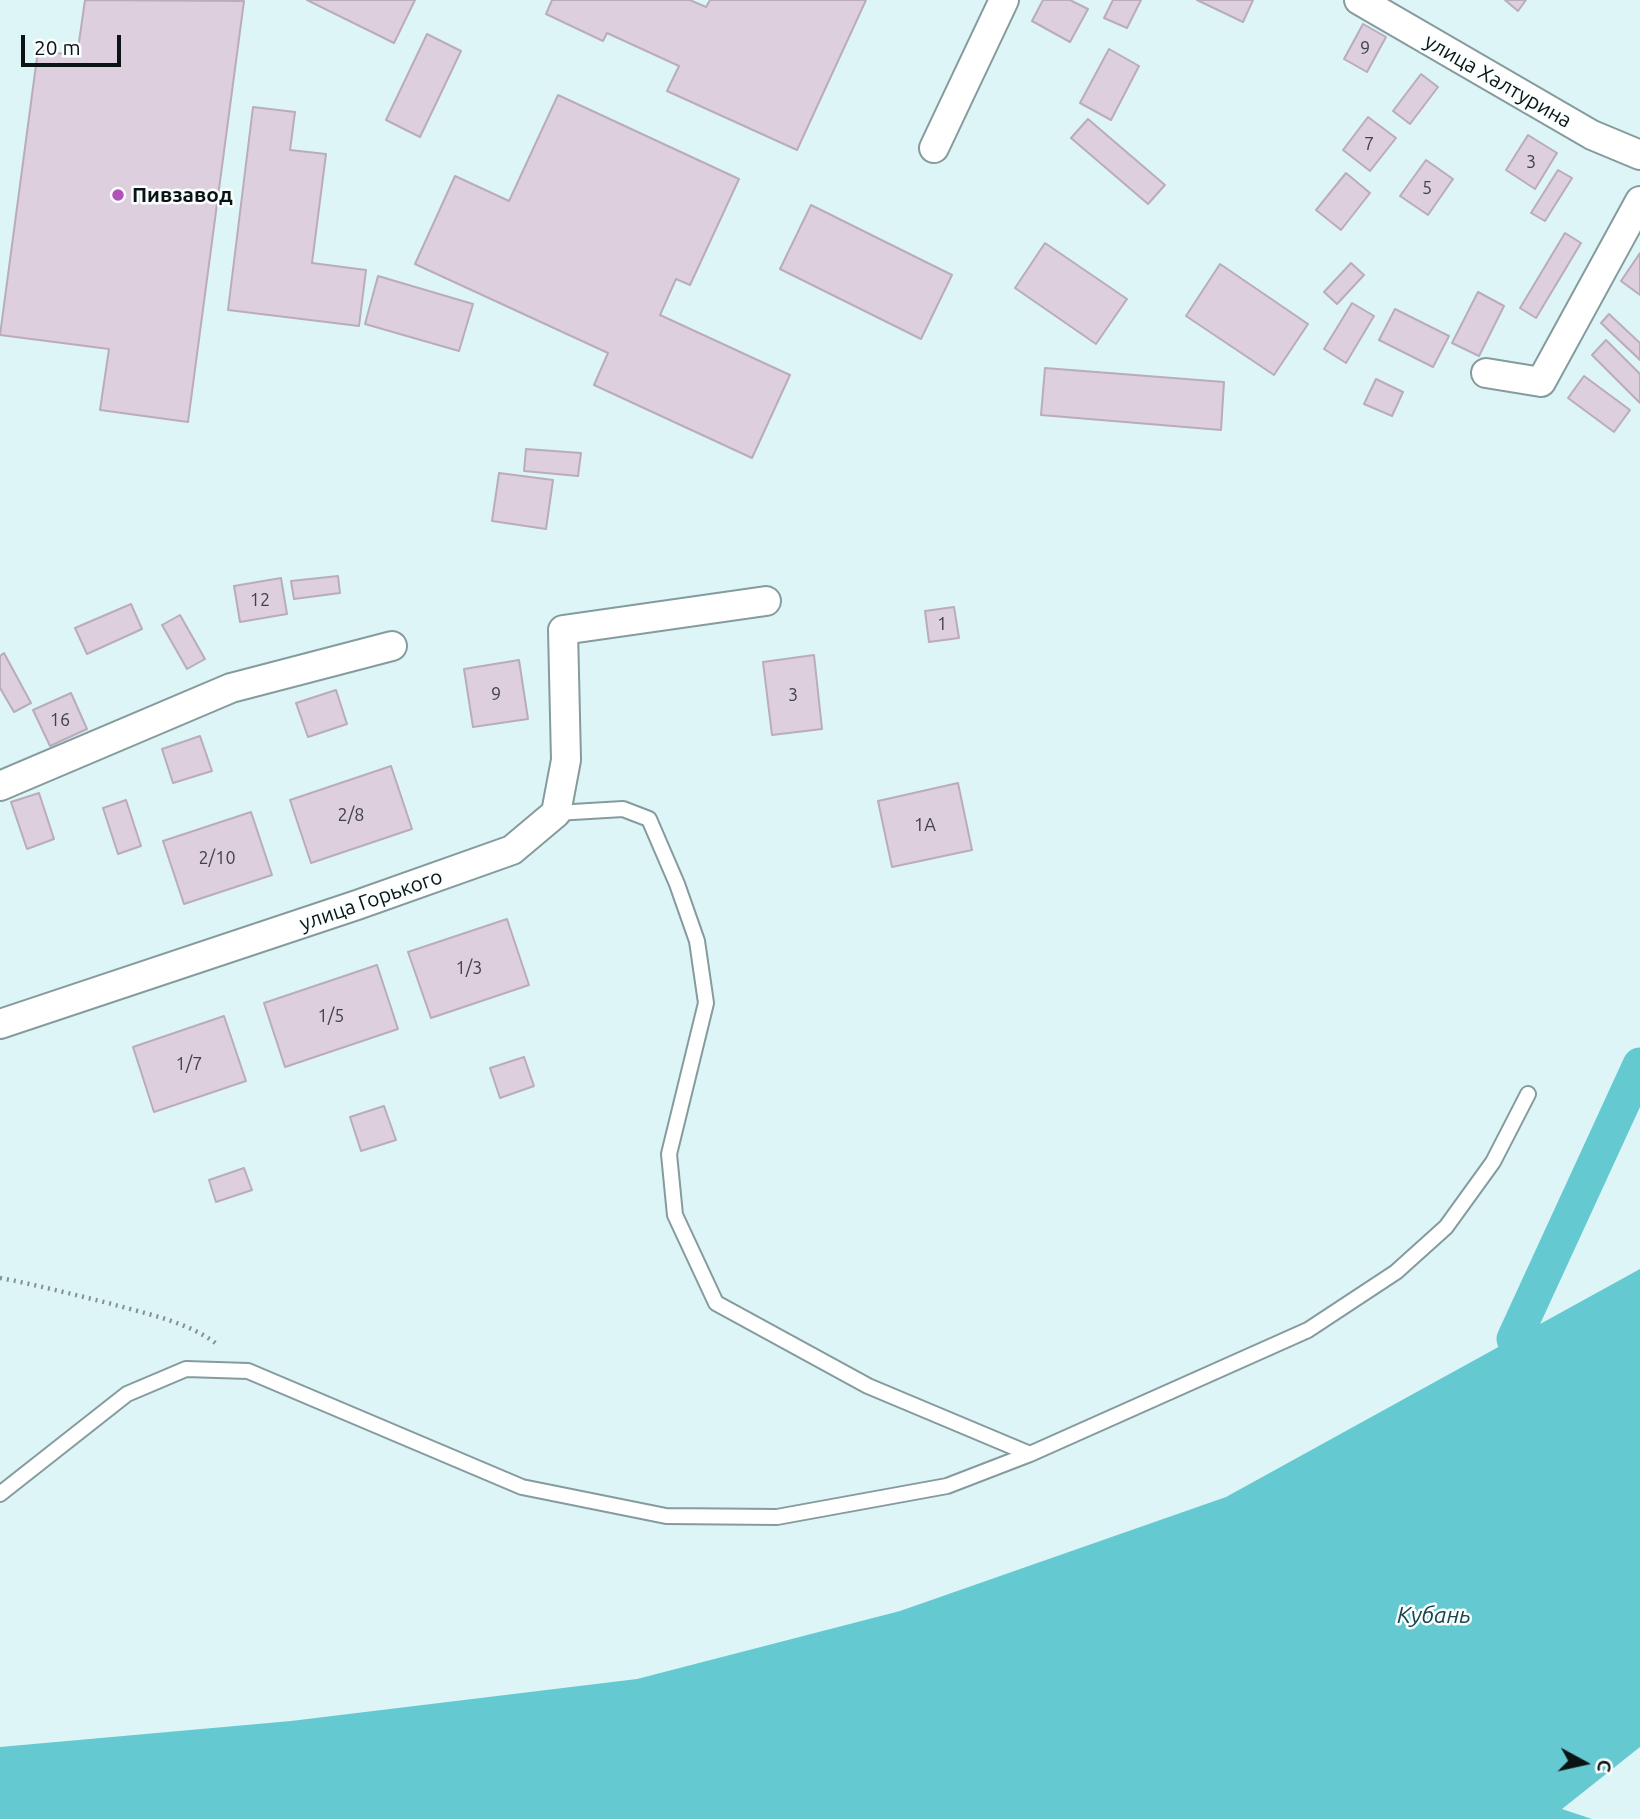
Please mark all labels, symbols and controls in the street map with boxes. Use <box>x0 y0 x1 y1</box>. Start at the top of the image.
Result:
scale bar <box>24 21 124 65</box>
street label: улица Халтурина <box>1420 29 1576 133</box>
text: 20 m <box>34 35 81 59</box>
house number: 9 <box>1360 37 1370 59</box>
house number: 7 <box>1364 133 1374 155</box>
house number: 3 <box>1526 151 1536 173</box>
house number: 5 <box>1422 177 1432 199</box>
place label: Пивзавод <box>132 182 233 208</box>
marker: Пивзавод <box>110 187 126 203</box>
house number: 12 <box>250 589 270 611</box>
house number: 1 <box>937 613 947 635</box>
house number: 9 <box>491 683 501 705</box>
house number: 3 <box>788 684 798 706</box>
house number: 16 <box>50 709 70 731</box>
house number: 2/8 <box>338 804 364 826</box>
house number: 1А <box>914 814 936 836</box>
house number: 2/10 <box>198 847 236 869</box>
street label: улица Горького <box>296 864 446 936</box>
house number: 1/3 <box>456 957 482 979</box>
house number: 1/5 <box>318 1005 344 1027</box>
house number: 1/7 <box>176 1053 202 1075</box>
water label: Кубань <box>1397 1601 1471 1629</box>
north arrow <box>1549 1728 1619 1798</box>
text: С <box>1593 1758 1617 1773</box>

